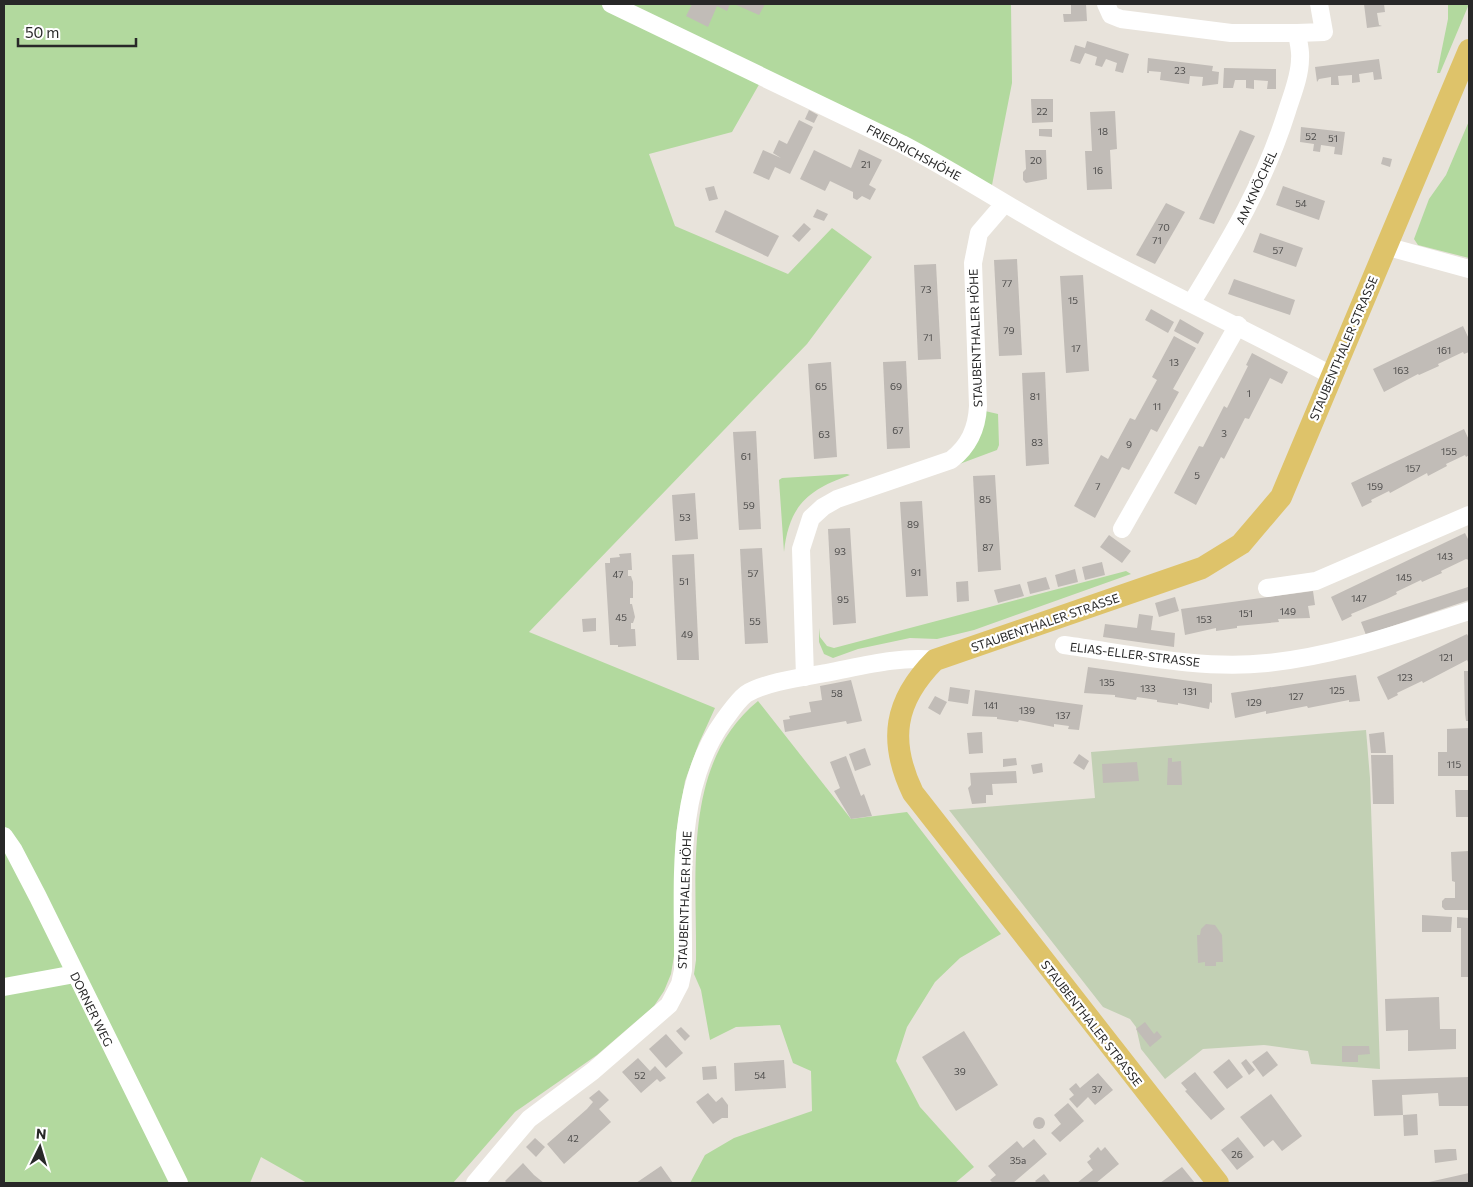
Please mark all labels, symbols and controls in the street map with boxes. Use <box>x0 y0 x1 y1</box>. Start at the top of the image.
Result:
scale bar <box>18 15 135 47</box>
text: 50 m <box>25 23 59 41</box>
house number: 23 <box>1174 64 1186 76</box>
house number: 22 <box>1036 105 1048 117</box>
street label: FRIEDRICHSHÖHE <box>864 121 964 183</box>
house number: 18 <box>1098 125 1108 137</box>
house number: 52 <box>1305 130 1317 142</box>
house number: 51 <box>1328 132 1338 144</box>
street label: AM KNÖCHEL <box>1233 148 1279 226</box>
house number: 20 <box>1030 154 1042 166</box>
house number: 21 <box>861 158 871 170</box>
house number: 16 <box>1093 164 1103 176</box>
house number: 54 <box>1295 197 1307 209</box>
house number: 70 <box>1158 221 1170 233</box>
house number: 71 <box>1152 234 1162 246</box>
house number: 57 <box>1272 244 1284 256</box>
street label: STAUBENTHALER HÖHE <box>966 269 984 407</box>
street label: STAUBENTHALER STRASSE <box>1306 274 1380 422</box>
house number: 77 <box>1002 277 1012 289</box>
house number: 73 <box>921 283 932 295</box>
house number: 15 <box>1068 294 1078 306</box>
house number: 79 <box>1003 324 1015 336</box>
house number: 71 <box>923 331 933 343</box>
house number: 17 <box>1071 342 1081 354</box>
house number: 161 <box>1437 344 1451 356</box>
house number: 13 <box>1169 356 1179 368</box>
house number: 163 <box>1393 364 1409 376</box>
house number: 65 <box>815 380 827 392</box>
house number: 69 <box>890 380 902 392</box>
house number: 1 <box>1247 387 1251 399</box>
house number: 81 <box>1030 390 1040 402</box>
house number: 11 <box>1153 400 1161 412</box>
house number: 67 <box>892 424 904 436</box>
house number: 3 <box>1221 427 1227 439</box>
house number: 63 <box>818 428 830 440</box>
house number: 83 <box>1031 436 1043 448</box>
house number: 9 <box>1126 438 1132 450</box>
house number: 155 <box>1441 445 1457 457</box>
house number: 61 <box>741 450 751 462</box>
house number: 157 <box>1405 462 1421 474</box>
house number: 5 <box>1194 469 1200 481</box>
house number: 7 <box>1095 480 1101 492</box>
house number: 159 <box>1367 480 1383 492</box>
house number: 85 <box>979 493 991 505</box>
house number: 59 <box>743 499 755 511</box>
house number: 53 <box>679 511 691 523</box>
house number: 89 <box>907 518 919 530</box>
house number: 87 <box>982 541 994 553</box>
house number: 93 <box>834 545 846 557</box>
house number: 143 <box>1437 550 1453 562</box>
house number: 91 <box>911 566 921 578</box>
house number: 57 <box>747 567 759 579</box>
house number: 47 <box>612 568 624 580</box>
house number: 145 <box>1396 571 1412 583</box>
house number: 51 <box>679 575 689 587</box>
street label: STAUBENTHALER STRASSE <box>969 590 1121 654</box>
house number: 147 <box>1351 592 1367 604</box>
house number: 95 <box>837 593 849 605</box>
house number: 149 <box>1280 605 1296 617</box>
house number: 151 <box>1239 607 1253 619</box>
house number: 45 <box>615 611 627 623</box>
house number: 153 <box>1196 613 1212 625</box>
house number: 55 <box>749 615 761 627</box>
house number: 49 <box>681 628 693 640</box>
street label: ELIAS-ELLER-STRASSE <box>1069 639 1201 669</box>
house number: 121 <box>1439 651 1453 663</box>
house number: 123 <box>1397 671 1413 683</box>
house number: 135 <box>1099 676 1115 688</box>
house number: 133 <box>1140 682 1156 694</box>
house number: 125 <box>1329 684 1345 696</box>
house number: 131 <box>1183 685 1197 697</box>
house number: 58 <box>831 687 843 699</box>
house number: 127 <box>1288 690 1304 702</box>
house number: 129 <box>1246 696 1262 708</box>
house number: 141 <box>984 699 998 711</box>
house number: 139 <box>1019 704 1035 716</box>
house number: 137 <box>1055 709 1071 721</box>
house number: 115 <box>1447 758 1461 770</box>
street label: STAUBENTHALER HÖHE <box>675 831 693 969</box>
street label: STAUBENTHALER STRASSE <box>1039 957 1145 1089</box>
street label: DORNER WEG <box>68 969 116 1049</box>
house number: 39 <box>954 1065 966 1077</box>
house number: 52 <box>634 1069 646 1081</box>
house number: 54 <box>754 1069 766 1081</box>
house number: 37 <box>1092 1083 1102 1095</box>
north arrow <box>15 1122 65 1172</box>
text: N <box>35 1125 47 1142</box>
house number: 42 <box>567 1132 579 1144</box>
house number: 26 <box>1231 1148 1243 1160</box>
house number: 35a <box>1010 1154 1026 1166</box>

